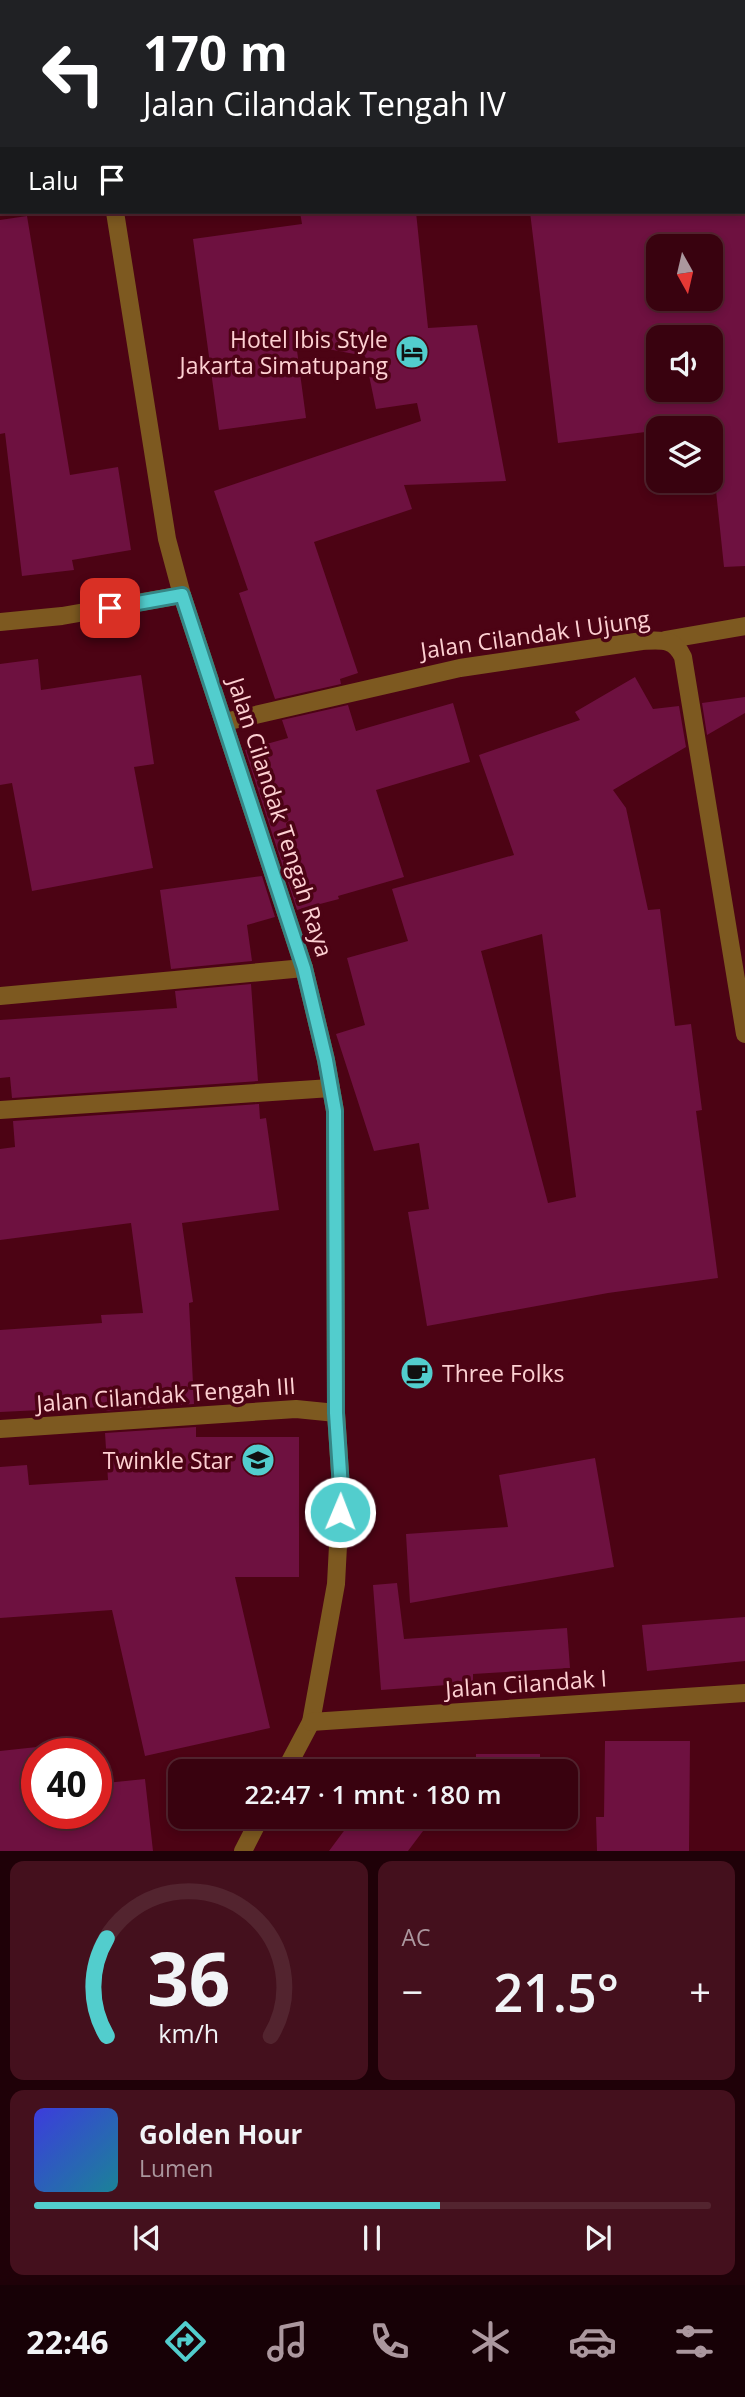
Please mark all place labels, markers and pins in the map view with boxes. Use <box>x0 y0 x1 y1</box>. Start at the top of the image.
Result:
place label: Hotel Ibis Style Jakarta Simatupang <box>178 323 389 381</box>
hotel icon: Hotel Ibis Style Jakarta Simatupang <box>393 333 431 371</box>
pin <box>80 578 140 638</box>
cafe icon: Three Folks <box>398 1354 436 1392</box>
place label: Three Folks <box>442 1357 565 1389</box>
school or university icon: Twinkle Star <box>239 1441 277 1479</box>
place label: Twinkle Star <box>103 1444 234 1476</box>

